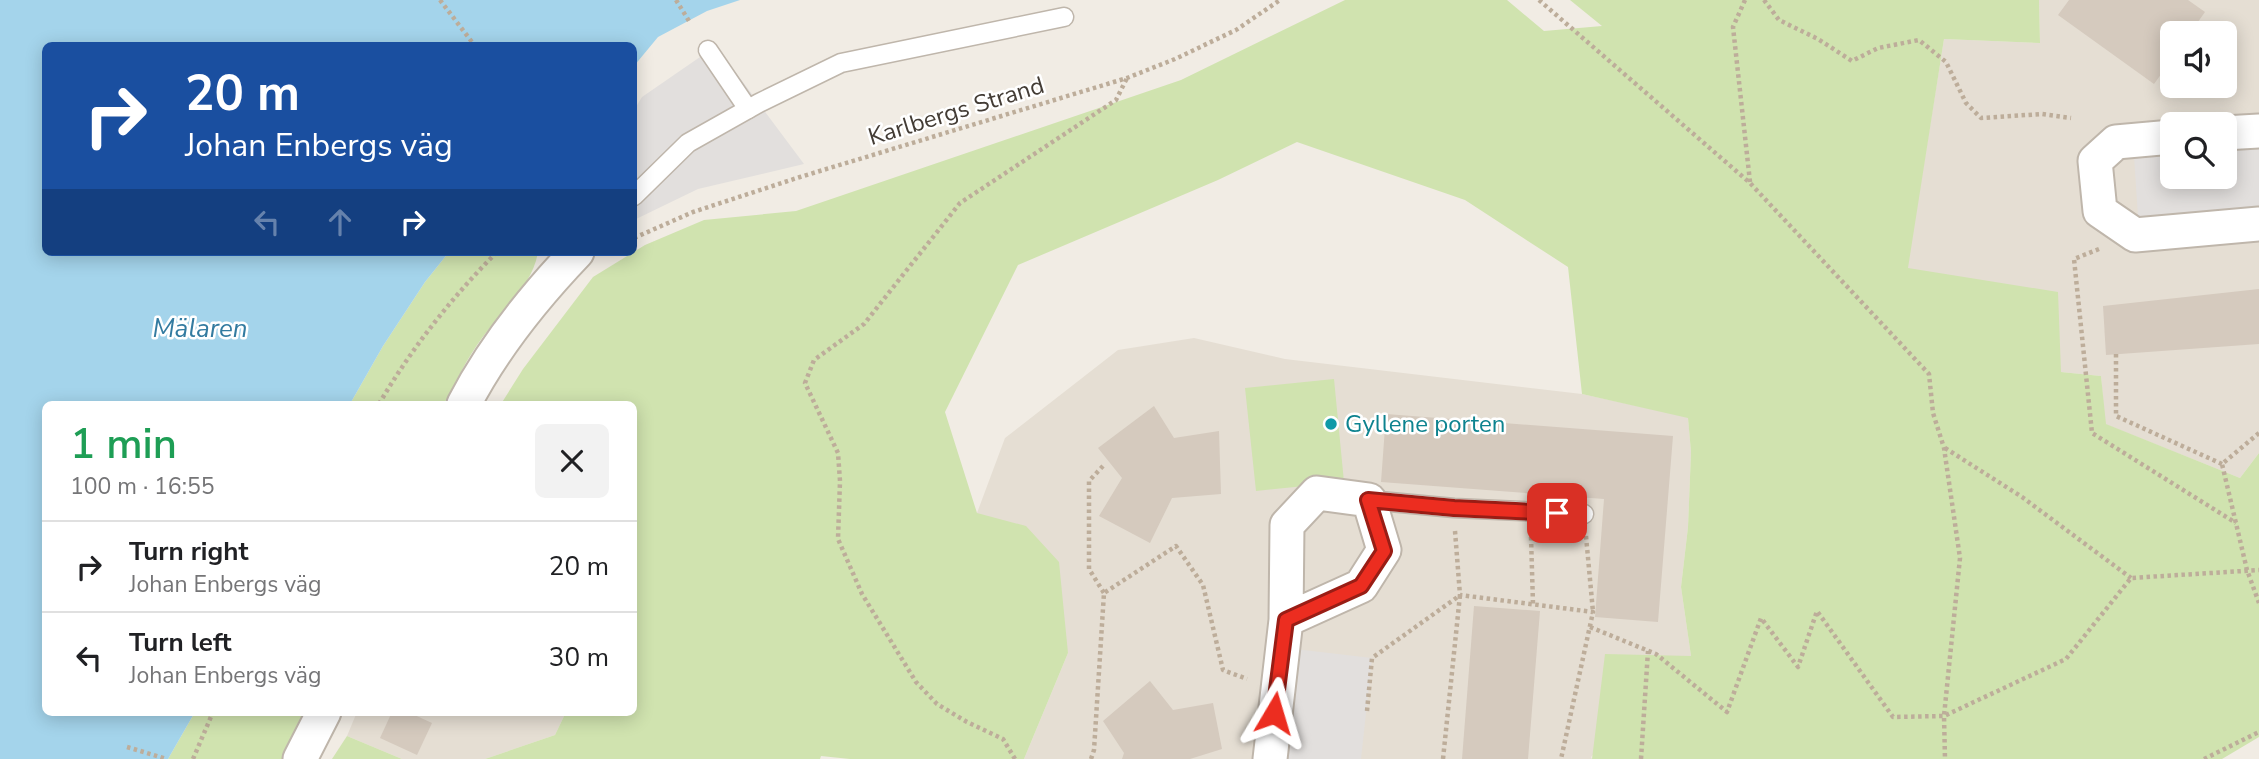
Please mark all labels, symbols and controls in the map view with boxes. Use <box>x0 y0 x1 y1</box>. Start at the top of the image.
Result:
map controls <box>2160 21 2237 189</box>
button: sound <box>2160 21 2237 98</box>
text: 20 m <box>185 60 300 127</box>
street label: Karlbergs Strand <box>864 69 1048 153</box>
icon: right <box>70 70 161 161</box>
button: search <box>2160 112 2237 189</box>
text: Johan Enbergs väg <box>185 124 453 167</box>
icon: left <box>248 203 286 241</box>
icon: ahead <box>321 203 359 241</box>
icon: right <box>394 203 432 241</box>
water label: Mälaren <box>152 311 248 346</box>
place label: Gyllene porten <box>1345 408 1505 440</box>
text: 1 min <box>70 416 177 473</box>
marker: Gyllene porten <box>1323 416 1339 432</box>
button: close <box>535 424 609 498</box>
text: 100 m · 16:55 <box>70 471 215 502</box>
pin <box>1527 483 1587 543</box>
icon: arrive <box>1538 494 1576 532</box>
text: Turn right <box>129 534 248 569</box>
icon: right <box>70 548 108 586</box>
text: 20 m <box>549 549 609 584</box>
text: Johan Enbergs väg <box>129 569 321 600</box>
text: Turn left <box>129 625 232 660</box>
icon: left <box>70 639 108 677</box>
text: 30 m <box>549 640 609 675</box>
text: Johan Enbergs väg <box>129 660 321 691</box>
position arrow <box>1237 676 1311 750</box>

